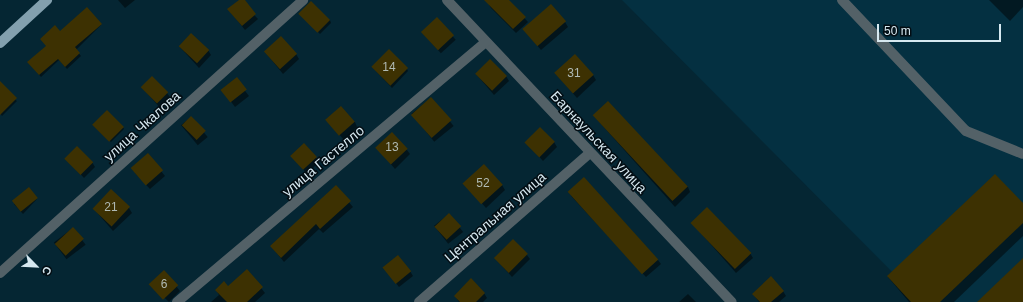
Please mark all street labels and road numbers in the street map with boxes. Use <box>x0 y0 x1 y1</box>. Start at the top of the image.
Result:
street label: улица Чкалова <box>100 87 184 165</box>
street label: Барнаульская улица <box>547 87 651 197</box>
street label: улица Гастелло <box>279 122 367 200</box>
street label: Центральная улица <box>441 168 549 266</box>

